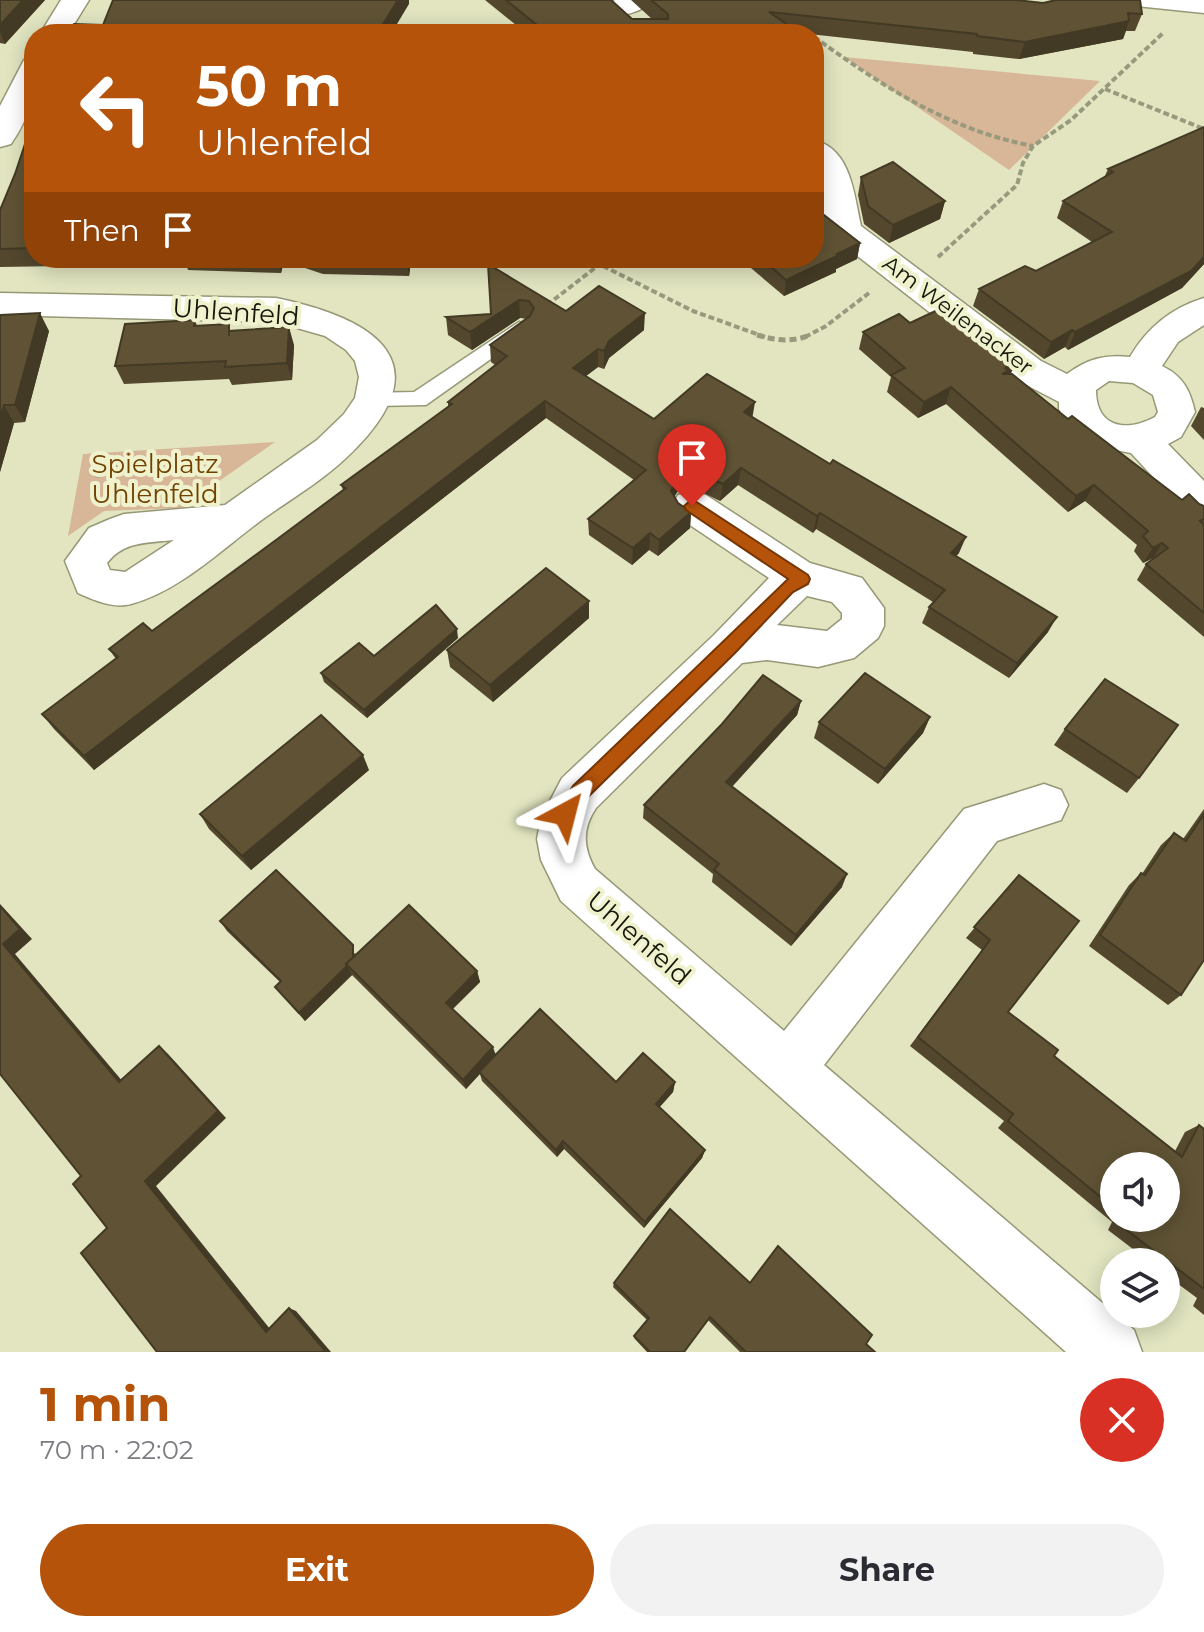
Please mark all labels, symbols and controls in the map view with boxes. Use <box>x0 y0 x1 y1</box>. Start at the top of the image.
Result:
text: 50 m <box>196 52 342 120</box>
icon: left <box>64 56 168 160</box>
text: Uhlenfeld <box>196 120 372 164</box>
icon: arrive <box>156 208 200 252</box>
text: Then <box>64 212 140 249</box>
street label: Am Weilenacker <box>877 250 1039 380</box>
street label: Uhlenfeld <box>171 292 301 332</box>
pin <box>658 424 726 506</box>
icon: arrive <box>670 436 714 480</box>
park label: Spielplatz Uhlenfeld <box>91 448 219 510</box>
position arrow <box>523 772 607 856</box>
street label: Uhlenfeld <box>580 884 698 992</box>
map controls <box>1100 1152 1180 1328</box>
button: sound <box>1100 1152 1180 1232</box>
button: layers <box>1100 1248 1180 1328</box>
text: 1 min <box>40 1375 170 1433</box>
button: close <box>1080 1378 1164 1462</box>
text: 70 m · 22:02 <box>40 1434 194 1466</box>
button: Exit <box>40 1524 594 1616</box>
button: Share <box>610 1524 1164 1616</box>

